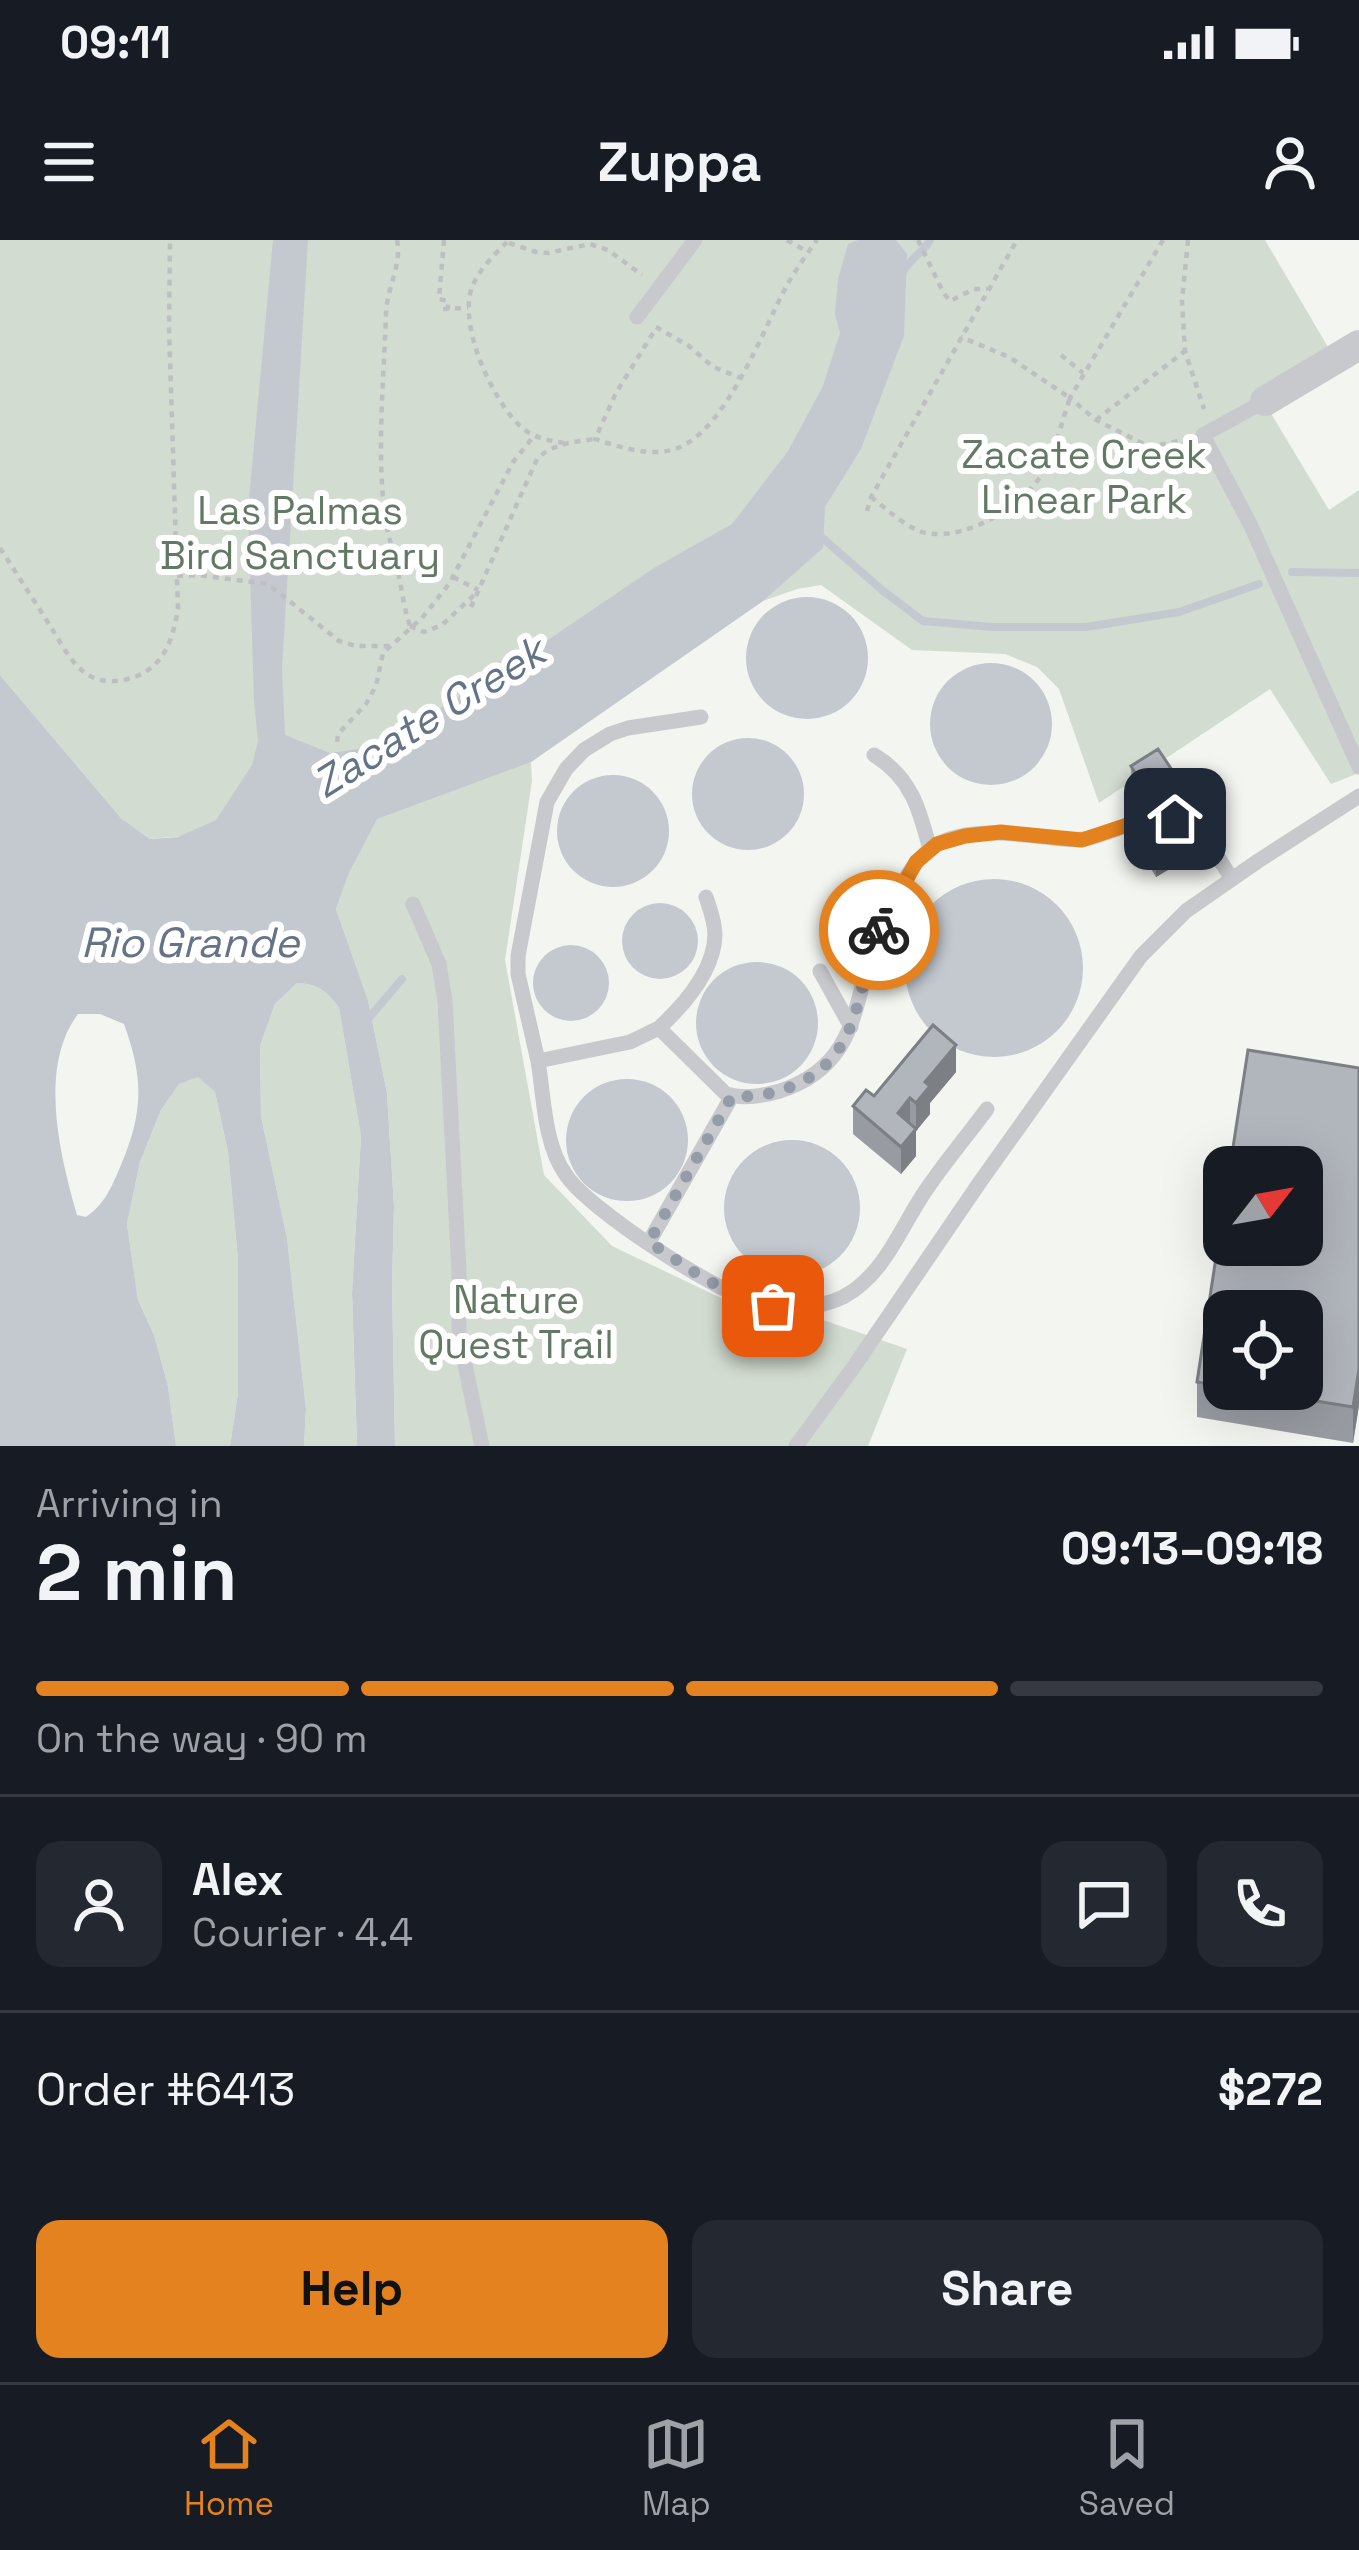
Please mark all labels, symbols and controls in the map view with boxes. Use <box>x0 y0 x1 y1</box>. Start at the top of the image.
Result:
text: 09:11 <box>60 14 171 71</box>
text: Zuppa <box>597 128 762 197</box>
icon: menu <box>36 129 102 195</box>
icon: person <box>1257 129 1323 195</box>
park label: Zacate Creek Linear Park <box>961 430 1207 524</box>
park label: Las Palmas Bird Sanctuary <box>160 486 440 580</box>
water label: Zacate Creek <box>303 622 559 810</box>
pin <box>1124 768 1226 870</box>
icon: home <box>1142 786 1208 852</box>
courier <box>819 870 939 990</box>
icon: bike <box>846 897 912 963</box>
water label: Rio Grande <box>81 916 301 969</box>
north arrow <box>1203 1146 1323 1266</box>
map controls <box>1203 1146 1323 1410</box>
pin <box>722 1255 824 1357</box>
icon: bag <box>740 1273 806 1339</box>
park label: Nature Quest Trail <box>418 1275 614 1369</box>
button: locate <box>1203 1290 1323 1410</box>
text: Arriving in <box>36 1479 223 1528</box>
text: 09:13–09:18 <box>1061 1520 1323 1577</box>
text: 2 min <box>36 1523 238 1623</box>
text: On the way · 90 m <box>36 1714 367 1763</box>
button: person <box>36 1841 162 1967</box>
button: chat <box>1041 1841 1167 1967</box>
button: phone <box>1197 1841 1323 1967</box>
text: Alex <box>192 1851 284 1908</box>
text: Courier · 4.4 <box>192 1908 413 1957</box>
text: Order #6413 <box>36 2061 295 2118</box>
text: $272 <box>1218 2061 1323 2118</box>
button: Help <box>36 2220 668 2358</box>
button: Share <box>692 2220 1323 2358</box>
tab: Home <box>184 2411 274 2525</box>
tab: Map <box>642 2411 711 2525</box>
tab: Saved <box>1079 2411 1175 2525</box>

